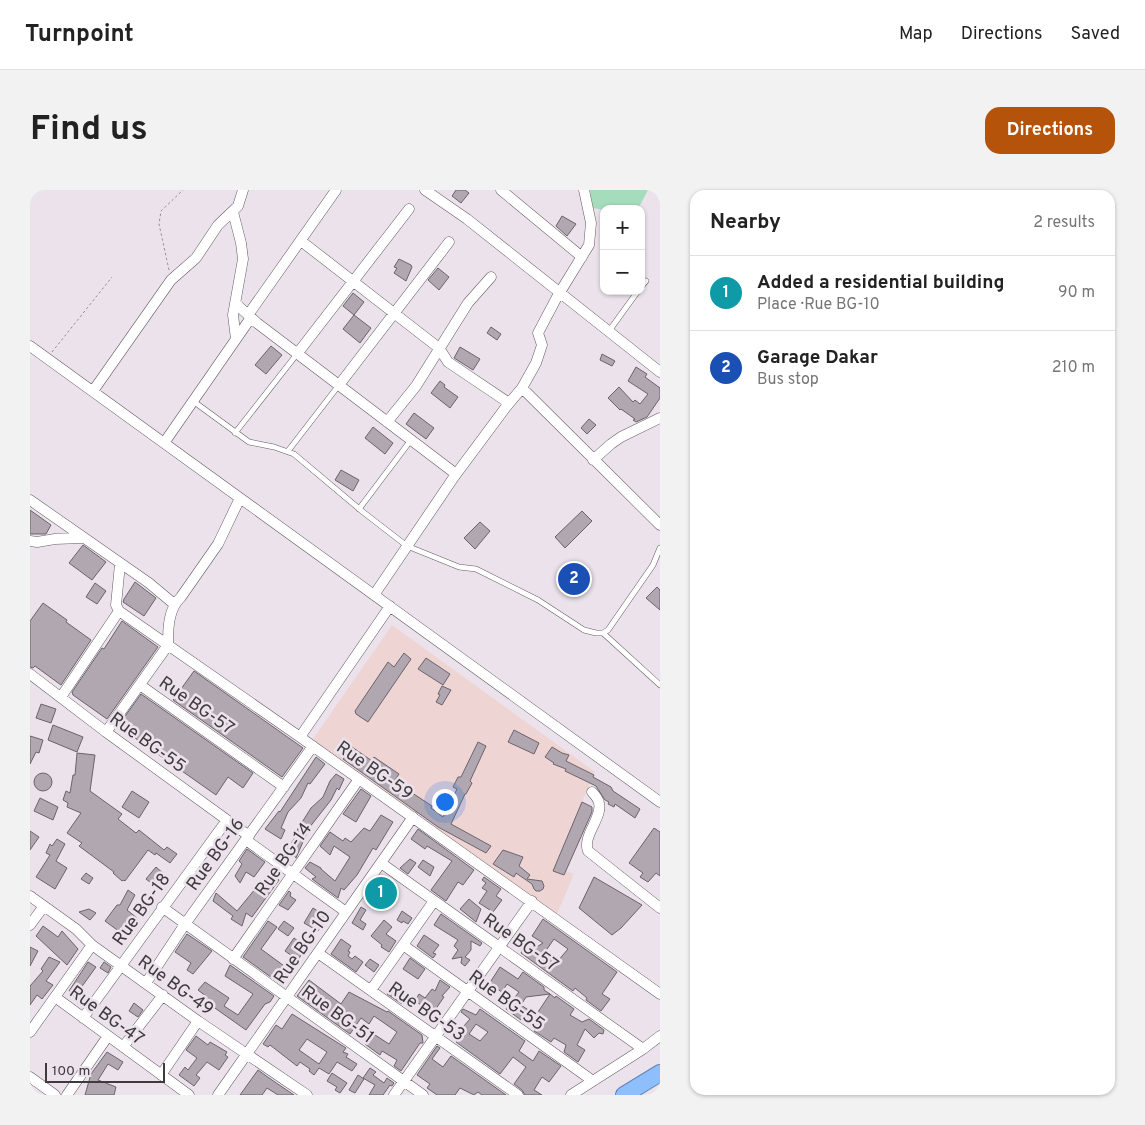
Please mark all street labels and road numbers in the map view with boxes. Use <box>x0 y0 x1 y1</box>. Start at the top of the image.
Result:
street label: Rue BG-57 <box>154 672 238 741</box>
street label: Rue BG-55 <box>104 708 190 779</box>
street label: Rue BG-59 <box>331 736 417 806</box>
street label: Rue BG-16 <box>182 814 250 896</box>
street label: Rue BG-14 <box>251 819 318 901</box>
street label: Rue BG-18 <box>108 869 176 951</box>
street label: Rue BG-10 <box>269 906 337 989</box>
street label: Rue BG-57 <box>478 909 562 978</box>
street label: Rue BG-49 <box>133 951 218 1022</box>
street label: Rue BG-55 <box>463 966 549 1037</box>
street label: Rue BG-53 <box>383 977 469 1047</box>
street label: Rue BG-47 <box>64 981 148 1051</box>
street label: Rue BG-51 <box>296 981 378 1049</box>

